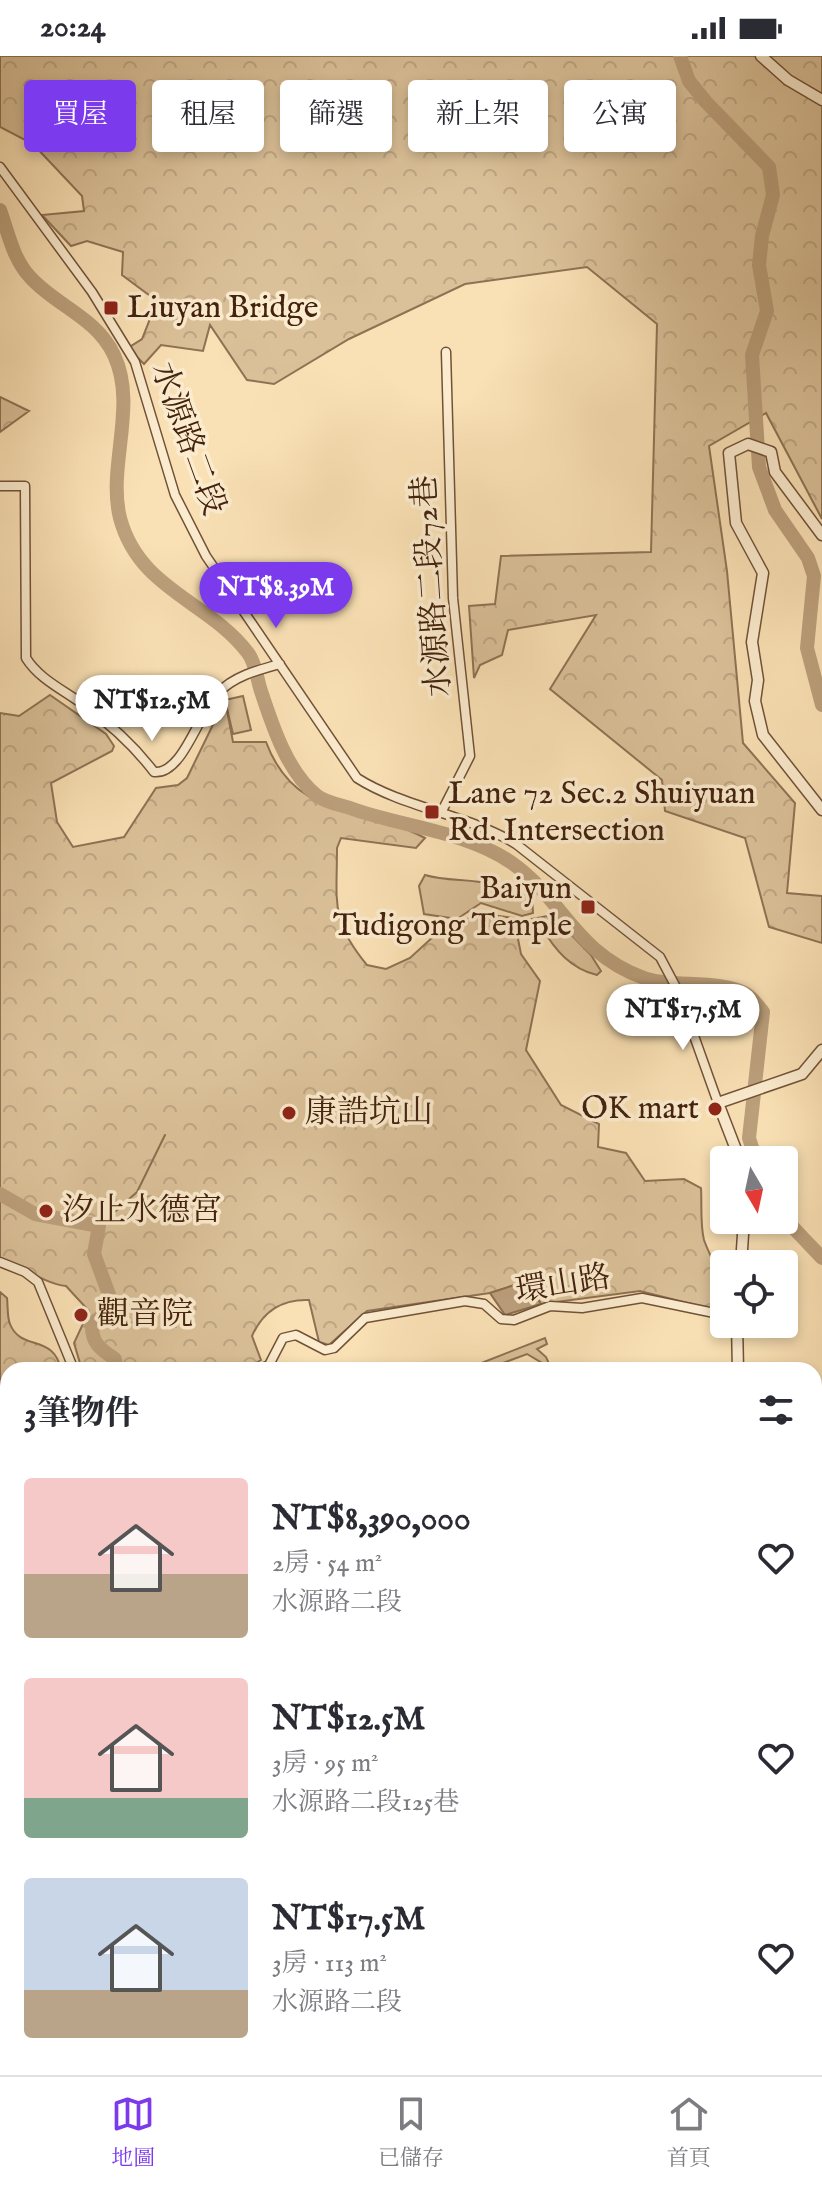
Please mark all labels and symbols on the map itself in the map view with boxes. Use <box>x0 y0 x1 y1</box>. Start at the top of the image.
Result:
place label: Liuyan Bridge <box>127 288 319 329</box>
marker: Liuyan Bridge <box>102 299 120 317</box>
street label: 水源路二段 <box>140 357 234 521</box>
street label: 水源路二段72巷 <box>405 474 461 698</box>
pin: NT$8.39M <box>193 562 359 630</box>
pin: NT$12.5M <box>69 675 235 743</box>
place label: Lane 72 Sec.2 Shuiyuan Rd. Intersection <box>448 774 755 852</box>
marker: Lane 72 Sec.2 Shuiyuan Rd. Intersection <box>423 803 441 821</box>
place label: Baiyun Tudigong Temple <box>333 869 572 947</box>
marker: Baiyun Tudigong Temple <box>579 898 597 916</box>
pin: NT$17.5M <box>600 984 766 1052</box>
place label: OK mart <box>581 1089 699 1130</box>
place label: 康誥坑山 <box>305 1093 433 1134</box>
marker: OK mart <box>706 1100 724 1118</box>
marker: 康誥坑山 <box>280 1104 298 1122</box>
north arrow <box>710 1146 798 1234</box>
place label: 汐止水德宮 <box>62 1191 222 1232</box>
marker: 汐止水德宮 <box>37 1202 55 1220</box>
street label: 環山路 <box>512 1257 614 1313</box>
place label: 觀音院 <box>97 1295 193 1336</box>
marker: 觀音院 <box>72 1306 90 1324</box>

